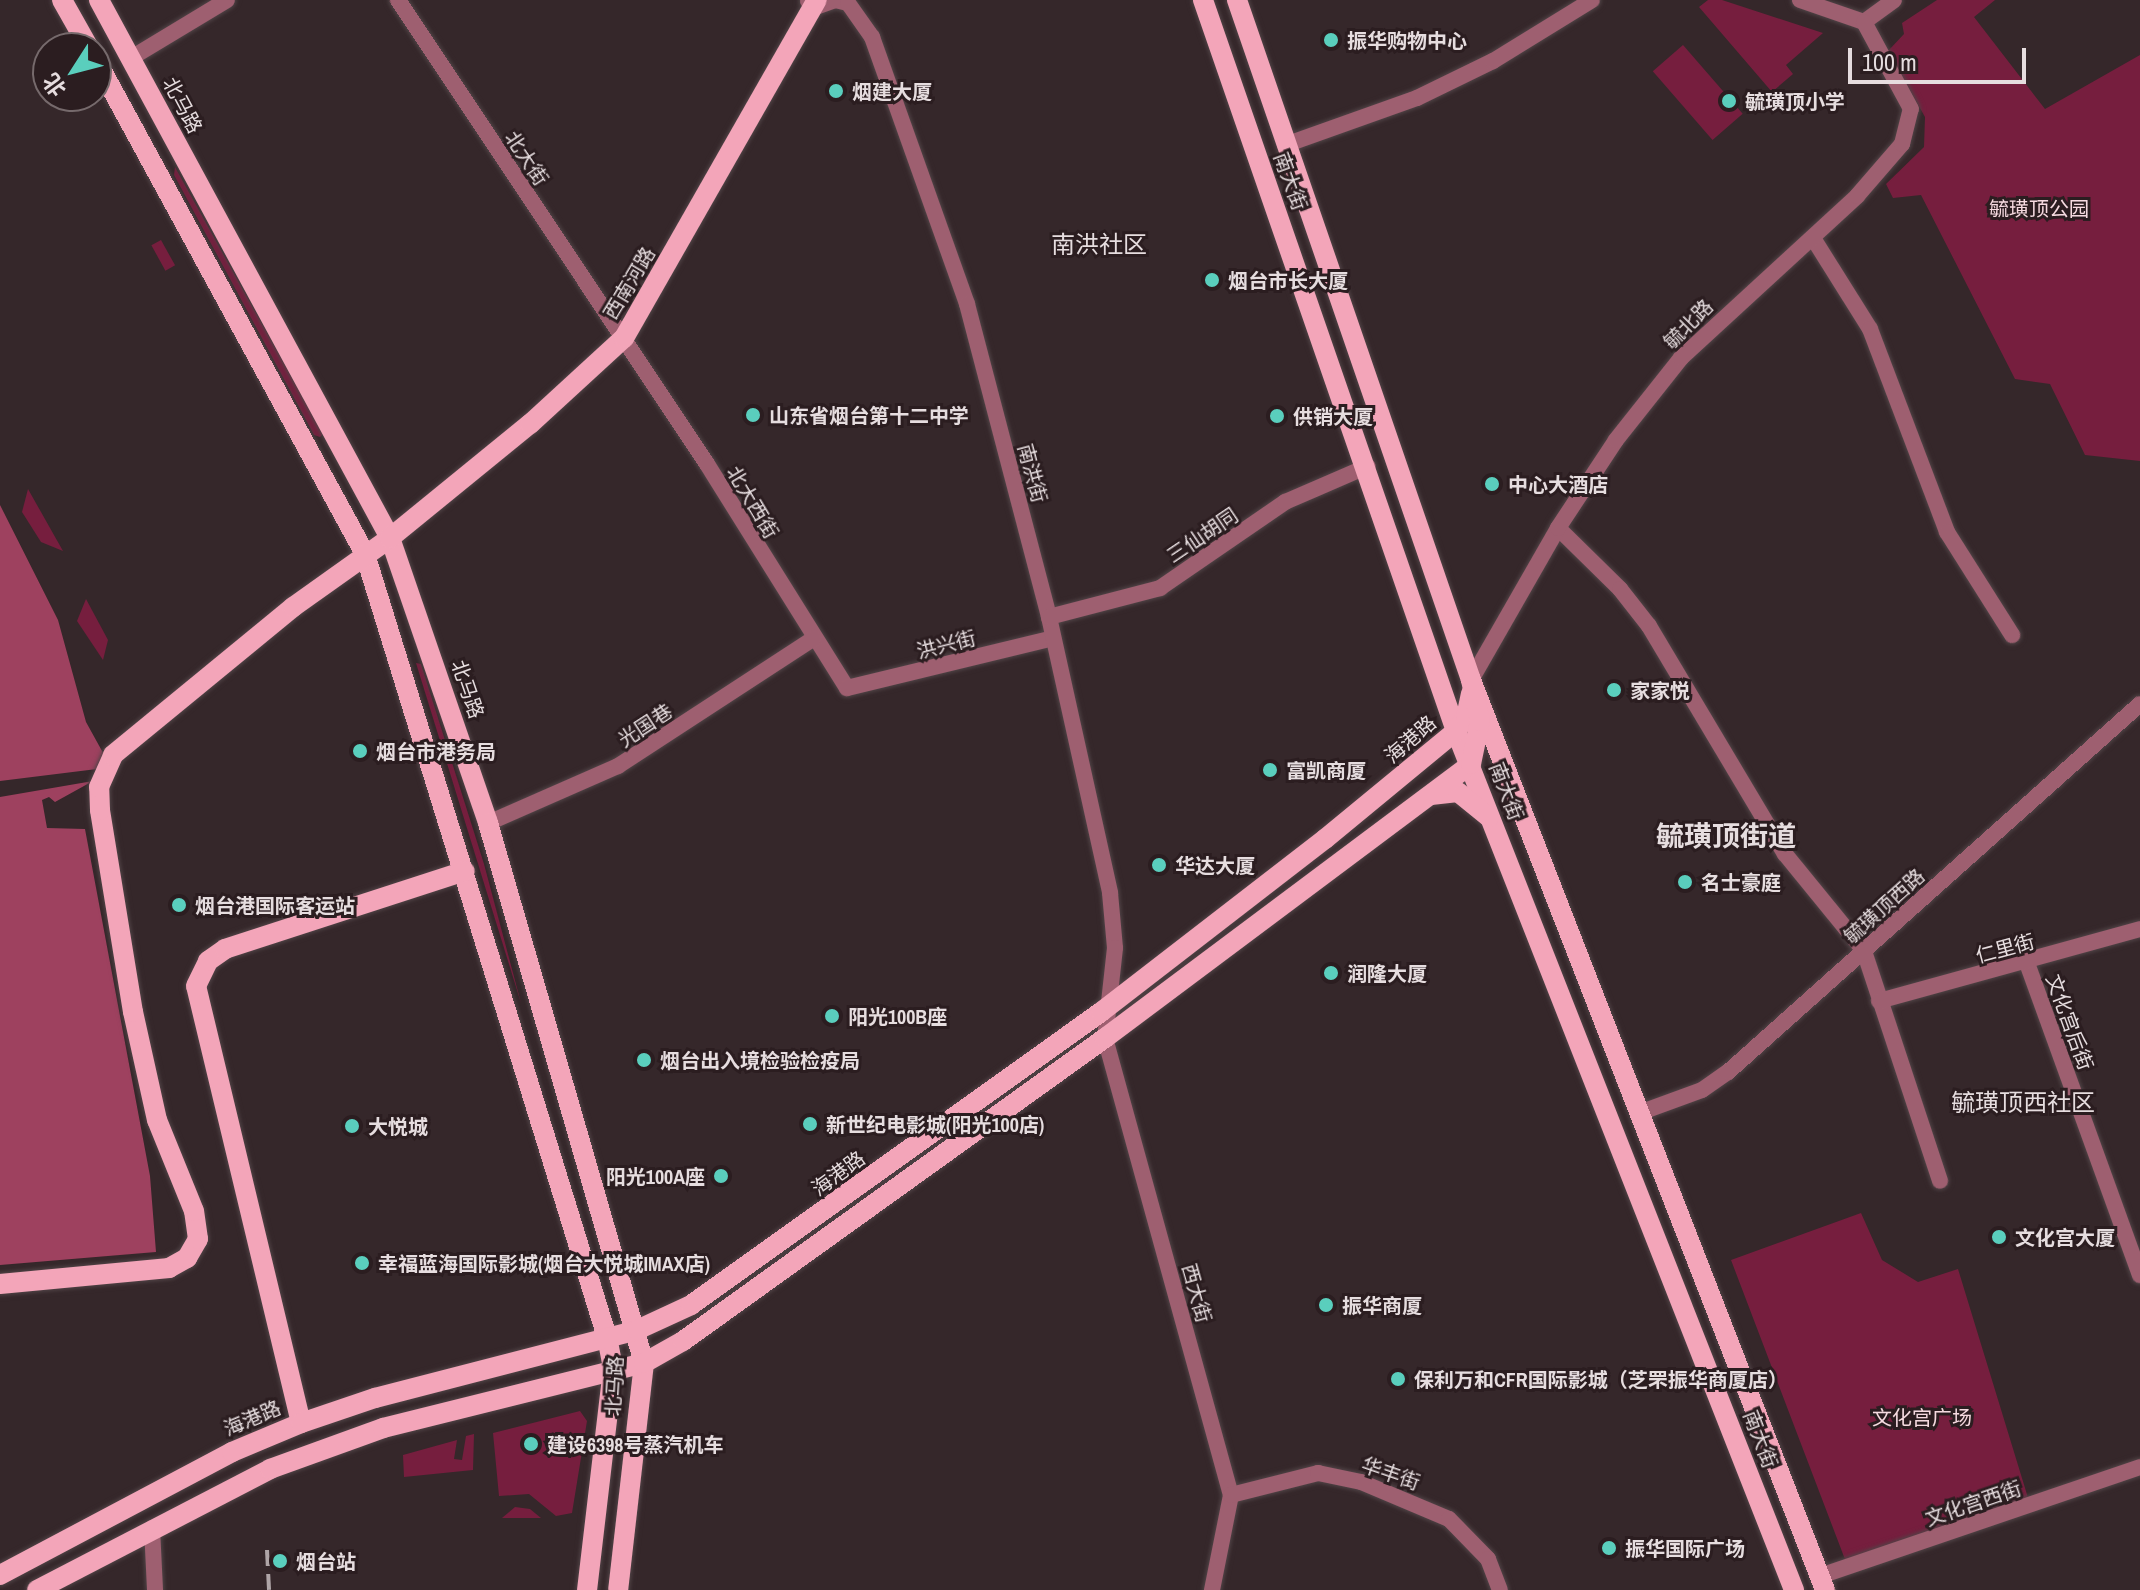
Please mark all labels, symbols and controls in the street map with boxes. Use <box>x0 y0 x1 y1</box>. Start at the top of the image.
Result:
place label: 振华购物中心 <box>1347 28 1467 52</box>
marker: 振华购物中心 <box>1322 31 1340 49</box>
north arrow <box>32 32 112 112</box>
scale bar <box>1852 32 2030 82</box>
text: 100 m <box>1862 46 1917 78</box>
text: 北 <box>36 67 73 103</box>
street label: 北马路 <box>158 73 208 137</box>
place label: 烟建大厦 <box>852 79 932 103</box>
marker: 烟建大厦 <box>827 82 845 100</box>
place label: 毓璜顶小学 <box>1745 89 1845 113</box>
marker: 毓璜顶小学 <box>1720 92 1738 110</box>
street label: 北大街 <box>500 126 554 190</box>
street label: 南大街 <box>1269 149 1313 213</box>
park label: 毓璜顶公园 <box>1989 196 2089 220</box>
district label: 南洪社区 <box>1051 231 1147 259</box>
street label: 西南河路 <box>598 243 660 323</box>
place label: 烟台市长大厦 <box>1228 268 1348 292</box>
marker: 烟台市长大厦 <box>1203 271 1221 289</box>
street label: 毓北路 <box>1658 294 1718 354</box>
place label: 山东省烟台第十二中学 <box>769 403 969 427</box>
place label: 供销大厦 <box>1293 404 1373 428</box>
marker: 山东省烟台第十二中学 <box>744 406 762 424</box>
marker: 供销大厦 <box>1268 407 1286 425</box>
street label: 南洪街 <box>1014 441 1052 505</box>
street label: 北大西街 <box>722 462 784 542</box>
place label: 中心大酒店 <box>1508 472 1608 496</box>
marker: 中心大酒店 <box>1483 475 1501 493</box>
street label: 三仙胡同 <box>1162 503 1242 567</box>
street label: 洪兴街 <box>914 625 978 663</box>
street label: 北马路 <box>447 657 489 721</box>
place label: 家家悦 <box>1630 678 1690 702</box>
marker: 家家悦 <box>1605 681 1623 699</box>
street label: 光国巷 <box>613 699 677 751</box>
street label: 海港路 <box>1379 710 1441 768</box>
place label: 烟台市港务局 <box>376 739 496 763</box>
marker: 烟台市港务局 <box>351 742 369 760</box>
place label: 富凯商厦 <box>1286 758 1366 782</box>
street label: 南大街 <box>1485 759 1529 823</box>
marker: 富凯商厦 <box>1261 761 1279 779</box>
district label: 毓璜顶街道 <box>1656 819 1796 853</box>
place label: 华达大厦 <box>1175 853 1255 877</box>
marker: 华达大厦 <box>1150 856 1168 874</box>
street label: 毓璜顶西路 <box>1839 864 1929 948</box>
place label: 名士豪庭 <box>1701 870 1781 894</box>
marker: 名士豪庭 <box>1676 873 1694 891</box>
place label: 烟台港国际客运站 <box>195 893 355 917</box>
marker: 烟台港国际客运站 <box>170 896 188 914</box>
street label: 仁里街 <box>1973 929 2037 967</box>
place label: 润隆大厦 <box>1347 961 1427 985</box>
marker: 润隆大厦 <box>1322 964 1340 982</box>
street label: 文化宫后街 <box>2042 971 2098 1073</box>
place label: 阳光100B座 <box>848 1004 947 1028</box>
marker: 阳光100B座 <box>823 1007 841 1025</box>
place label: 烟台出入境检验检疫局 <box>660 1048 860 1072</box>
marker: 烟台出入境检验检疫局 <box>635 1051 653 1069</box>
district label: 毓璜顶西社区 <box>1951 1089 2095 1117</box>
place label: 新世纪电影城(阳光100店) <box>826 1112 1044 1136</box>
place label: 大悦城 <box>368 1114 428 1138</box>
marker: 新世纪电影城(阳光100店) <box>801 1115 819 1133</box>
marker: 大悦城 <box>343 1117 361 1135</box>
street label: 海港路 <box>807 1146 869 1200</box>
place label: 阳光100A座 <box>606 1164 705 1188</box>
marker: 阳光100A座 <box>712 1167 730 1185</box>
place label: 文化宫大厦 <box>2015 1225 2115 1249</box>
marker: 文化宫大厦 <box>1990 1228 2008 1246</box>
place label: 幸福蓝海国际影城(烟台大悦城IMAX店) <box>378 1251 710 1275</box>
marker: 幸福蓝海国际影城(烟台大悦城IMAX店) <box>353 1254 371 1272</box>
street label: 西大街 <box>1177 1261 1217 1325</box>
place label: 振华商厦 <box>1342 1293 1422 1317</box>
marker: 振华商厦 <box>1317 1296 1335 1314</box>
street label: 北马路 <box>600 1355 628 1417</box>
place label: 保利万和CFR国际影城（芝罘振华商厦店） <box>1414 1367 1788 1391</box>
marker: 保利万和CFR国际影城（芝罘振华商厦店） <box>1389 1370 1407 1388</box>
street label: 海港路 <box>220 1395 284 1441</box>
park label: 文化宫广场 <box>1872 1405 1972 1429</box>
street label: 南大街 <box>1739 1407 1783 1471</box>
place label: 建设6398号蒸汽机车 <box>547 1432 723 1456</box>
marker: 建设6398号蒸汽机车 <box>522 1435 540 1453</box>
street label: 华丰街 <box>1359 1452 1423 1494</box>
street label: 文化宫西街 <box>1922 1475 2024 1531</box>
place label: 振华国际广场 <box>1625 1536 1745 1560</box>
marker: 振华国际广场 <box>1600 1539 1618 1557</box>
place label: 烟台站 <box>296 1549 356 1573</box>
marker: 烟台站 <box>271 1552 289 1570</box>

